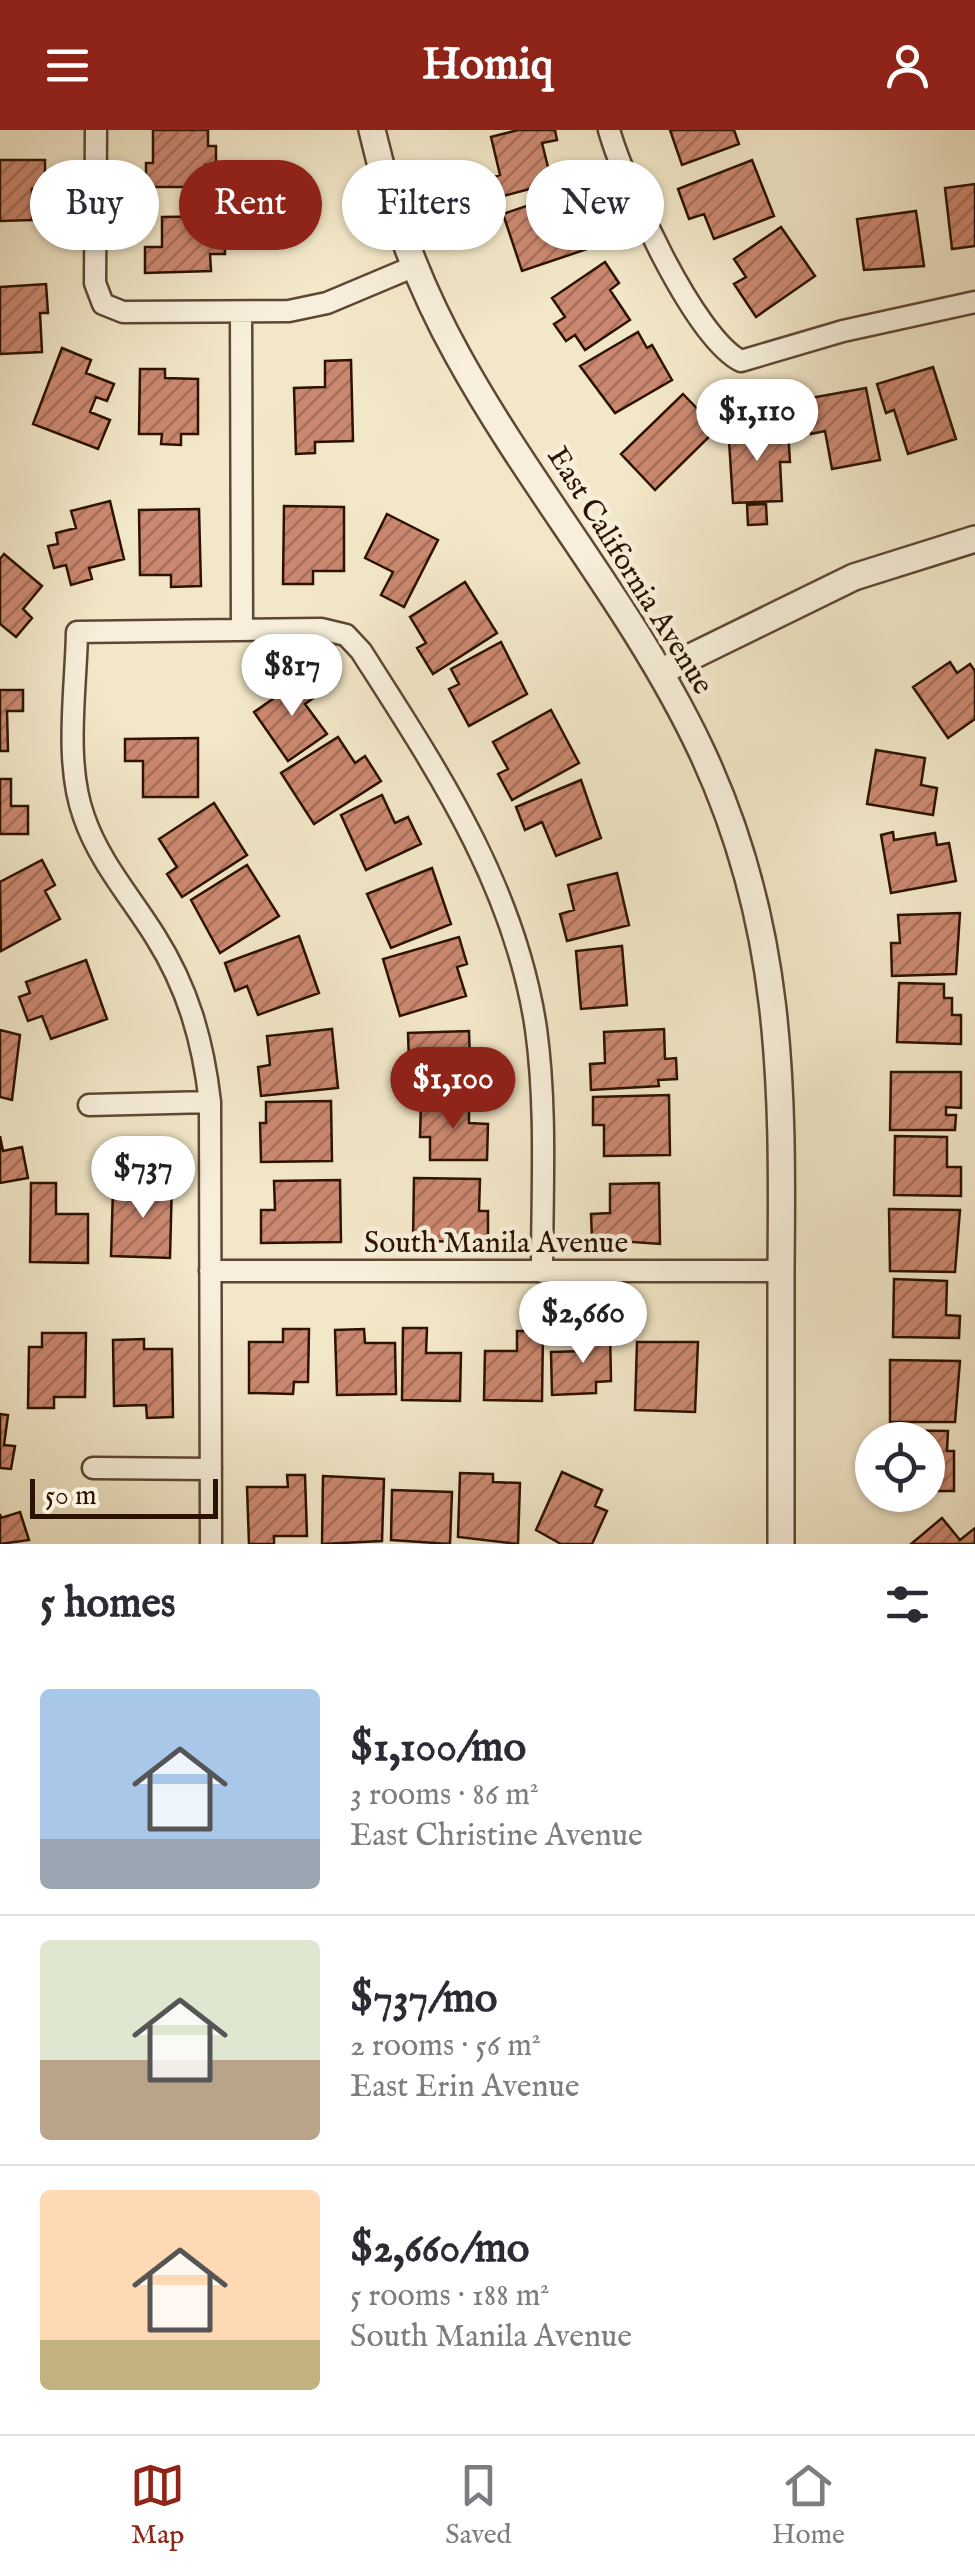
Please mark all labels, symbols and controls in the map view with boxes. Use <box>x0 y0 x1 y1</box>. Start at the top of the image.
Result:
text: Homiq <box>422 37 553 94</box>
icon: menu <box>40 38 95 93</box>
icon: person <box>880 38 935 93</box>
chip: Buy <box>30 160 159 250</box>
chip: Rent <box>179 160 322 250</box>
chip: Filters <box>342 160 506 250</box>
chip: New <box>526 160 664 250</box>
pin: $1,110 <box>676 379 838 464</box>
text: $1,110 <box>718 391 796 432</box>
street label: East California Avenue <box>538 440 721 702</box>
pin: $817 <box>233 634 351 719</box>
text: $817 <box>263 646 321 687</box>
pin: $1,100 <box>372 1047 534 1132</box>
text: $1,100 <box>412 1059 494 1100</box>
pin: $737 <box>84 1136 202 1221</box>
text: $737 <box>113 1148 173 1189</box>
street label: South Manila Avenue <box>364 1225 628 1263</box>
pin: $2,660 <box>502 1281 664 1366</box>
text: $2,660 <box>541 1293 625 1334</box>
map controls <box>855 1422 945 1512</box>
button: locate <box>855 1422 945 1512</box>
scale bar <box>30 1474 218 1518</box>
text: 50 m <box>45 1479 97 1514</box>
icon: filters <box>880 1577 935 1632</box>
text: 5 homes <box>40 1578 176 1631</box>
text: $1,100/mo <box>350 1722 526 1775</box>
icon: home <box>120 1729 240 1849</box>
text: 3 rooms · 86 m² <box>350 1775 539 1816</box>
text: East Christine Avenue <box>350 1816 643 1857</box>
text: $737/mo <box>350 1973 497 2026</box>
icon: home <box>120 1980 240 2100</box>
text: 2 rooms · 56 m² <box>350 2026 541 2067</box>
text: East Erin Avenue <box>350 2067 580 2108</box>
text: $2,660/mo <box>350 2223 529 2276</box>
icon: home <box>120 2230 240 2350</box>
text: 5 rooms · 188 m² <box>350 2276 549 2317</box>
text: South Manila Avenue <box>350 2317 632 2358</box>
tab: Map <box>130 2458 185 2553</box>
tab: Saved <box>445 2458 512 2553</box>
tab: Home <box>772 2458 845 2553</box>

